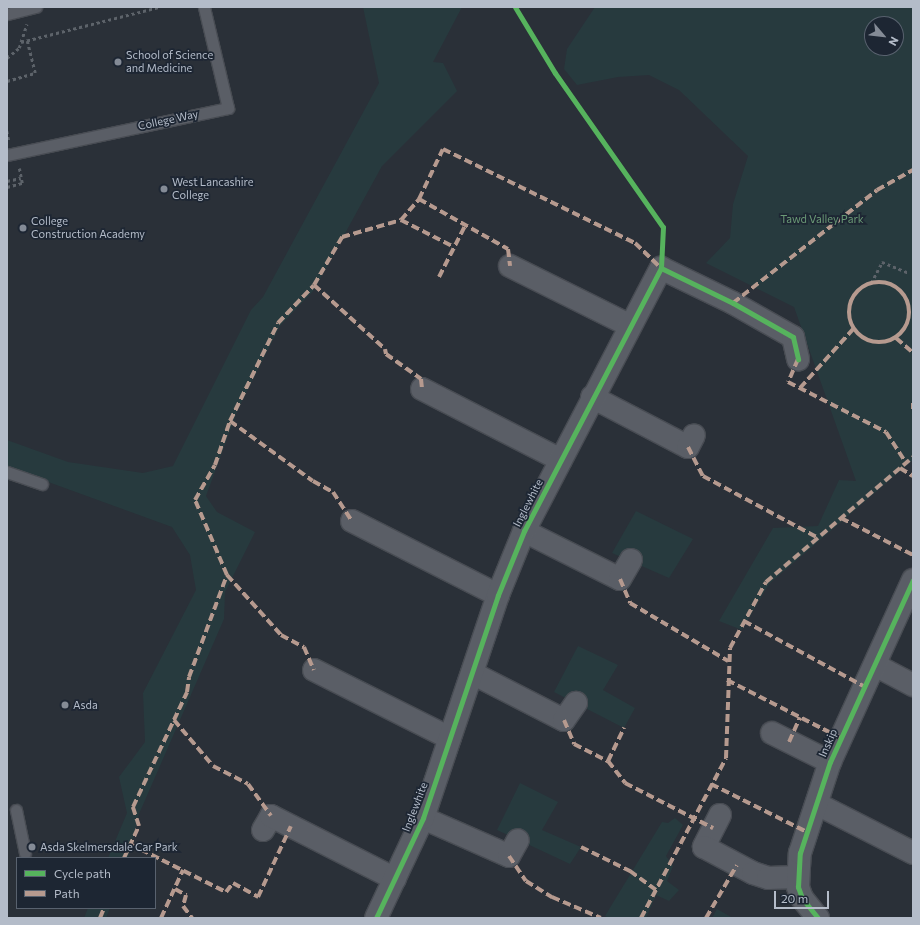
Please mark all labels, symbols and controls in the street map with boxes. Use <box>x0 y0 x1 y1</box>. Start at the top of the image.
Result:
north arrow <box>864 16 904 56</box>
text: N <box>886 35 902 48</box>
place label: School of Science and Medicine <box>126 49 213 75</box>
marker: School of Science and Medicine <box>113 57 123 67</box>
street label: College Way <box>137 107 199 133</box>
place label: West Lancashire College <box>172 176 254 202</box>
marker: West Lancashire College <box>159 184 169 194</box>
park label: Tawd Valley Park <box>780 212 864 226</box>
place label: College Construction Academy <box>31 215 145 241</box>
marker: College Construction Academy <box>18 223 28 233</box>
street label: Inglewhite <box>510 477 546 529</box>
place label: Asda <box>73 698 98 712</box>
marker: Asda <box>60 700 70 710</box>
street label: Inskip <box>816 727 840 759</box>
street label: Inglewhite <box>400 780 430 834</box>
place label: Asda Skelmersdale Car Park <box>40 840 178 854</box>
marker: Asda Skelmersdale Car Park <box>27 842 37 852</box>
legend <box>16 857 156 909</box>
text: Cycle path <box>54 866 111 880</box>
scale bar <box>776 883 831 909</box>
text: Path <box>54 886 80 900</box>
text: 20 m <box>781 891 808 905</box>

